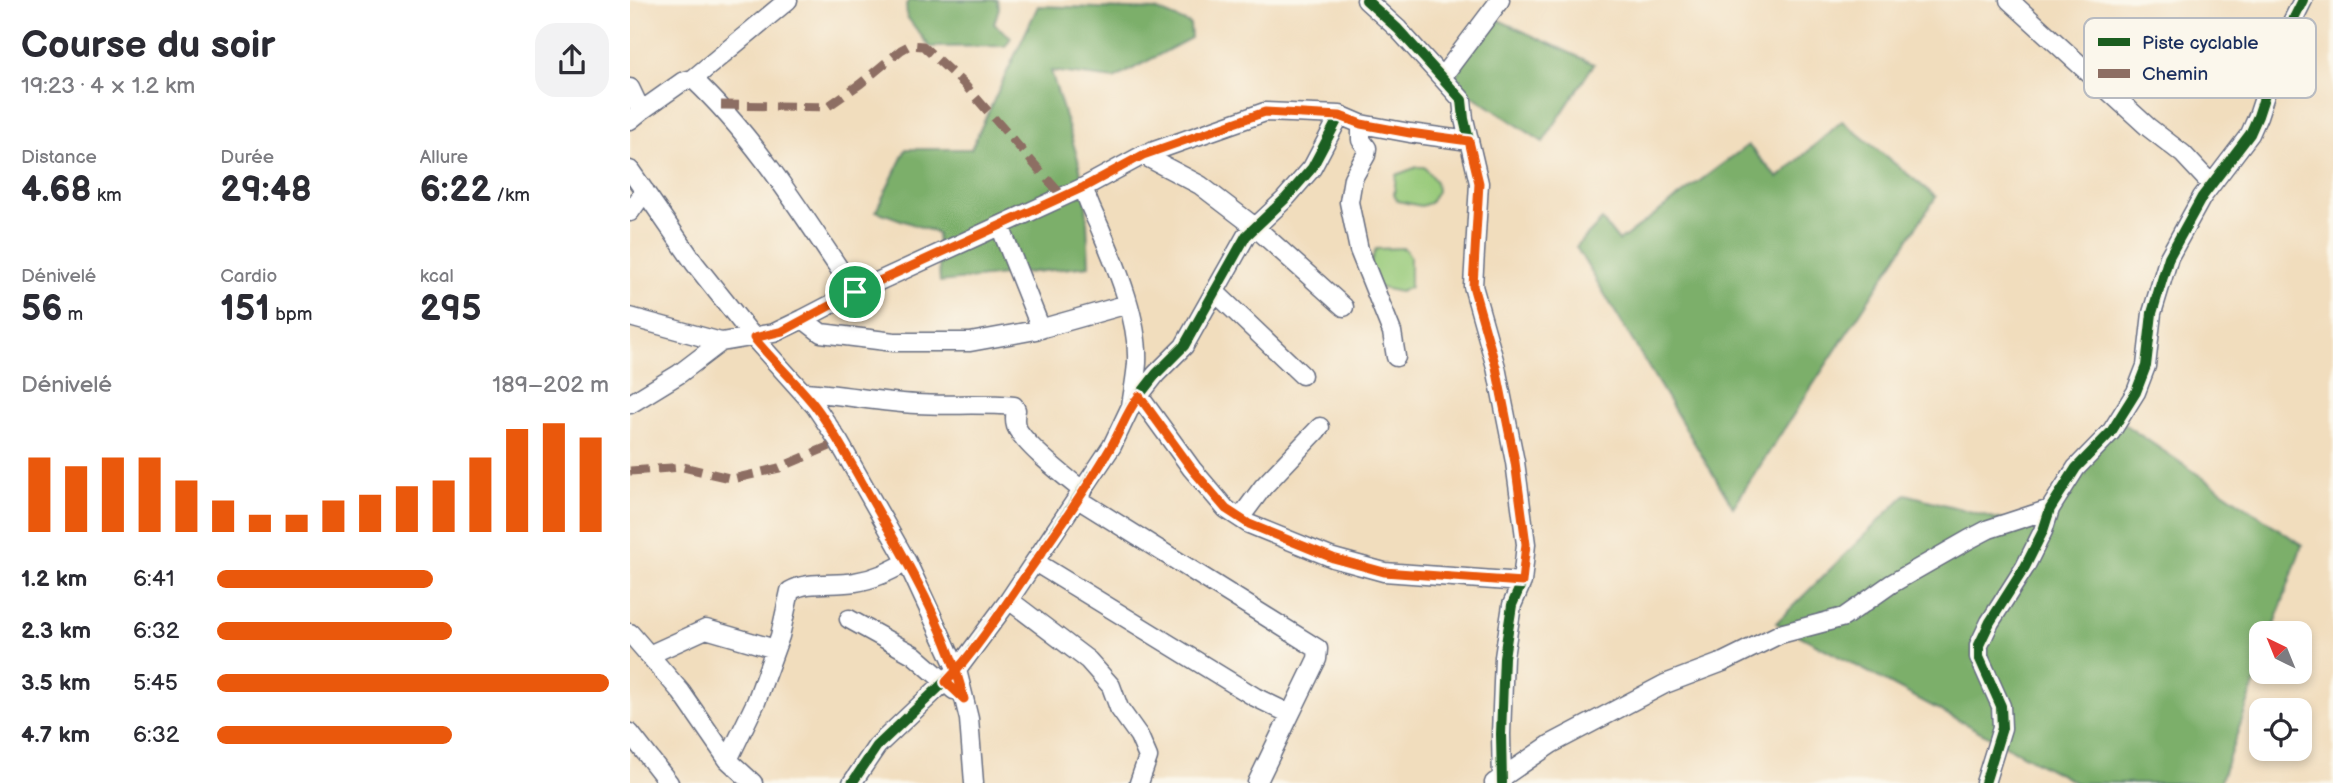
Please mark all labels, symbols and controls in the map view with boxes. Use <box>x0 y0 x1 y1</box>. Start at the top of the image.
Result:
legend <box>2084 18 2316 98</box>
text: Course du soir <box>21 23 276 68</box>
button: share <box>535 23 609 97</box>
text: Piste cyclable <box>2142 32 2259 55</box>
text: Chemin <box>2142 63 2208 86</box>
text: 19:23 · 4 × 1.2 km <box>21 72 195 100</box>
text: Distance <box>21 146 97 169</box>
text: Durée <box>220 146 274 169</box>
text: Allure <box>420 146 468 169</box>
text: 4.68 <box>21 169 92 212</box>
text: 29:48 <box>220 169 312 212</box>
text: 6:22 <box>420 169 491 212</box>
text: km <box>92 184 122 207</box>
text: /km <box>491 184 530 207</box>
pin <box>825 262 885 322</box>
text: Dénivelé <box>21 265 96 288</box>
text: Cardio <box>220 265 277 288</box>
text: kcal <box>420 265 454 288</box>
icon: arrive <box>836 273 874 311</box>
text: 56 <box>21 288 62 331</box>
text: 151 <box>220 288 270 331</box>
text: 295 <box>420 288 481 331</box>
text: m <box>62 303 83 326</box>
text: bpm <box>270 303 313 326</box>
text: Dénivelé <box>21 371 112 399</box>
text: 189–202 m <box>492 371 609 399</box>
text: 1.2 km <box>21 565 87 593</box>
text: 6:41 <box>133 565 175 593</box>
text: 2.3 km <box>21 617 91 645</box>
text: 6:32 <box>133 617 179 645</box>
north arrow <box>2249 621 2312 684</box>
map controls <box>2249 621 2312 761</box>
text: 3.5 km <box>21 669 91 697</box>
text: 5:45 <box>133 669 178 697</box>
button: locate <box>2249 698 2312 761</box>
text: 4.7 km <box>21 721 90 749</box>
text: 6:32 <box>133 721 179 749</box>

